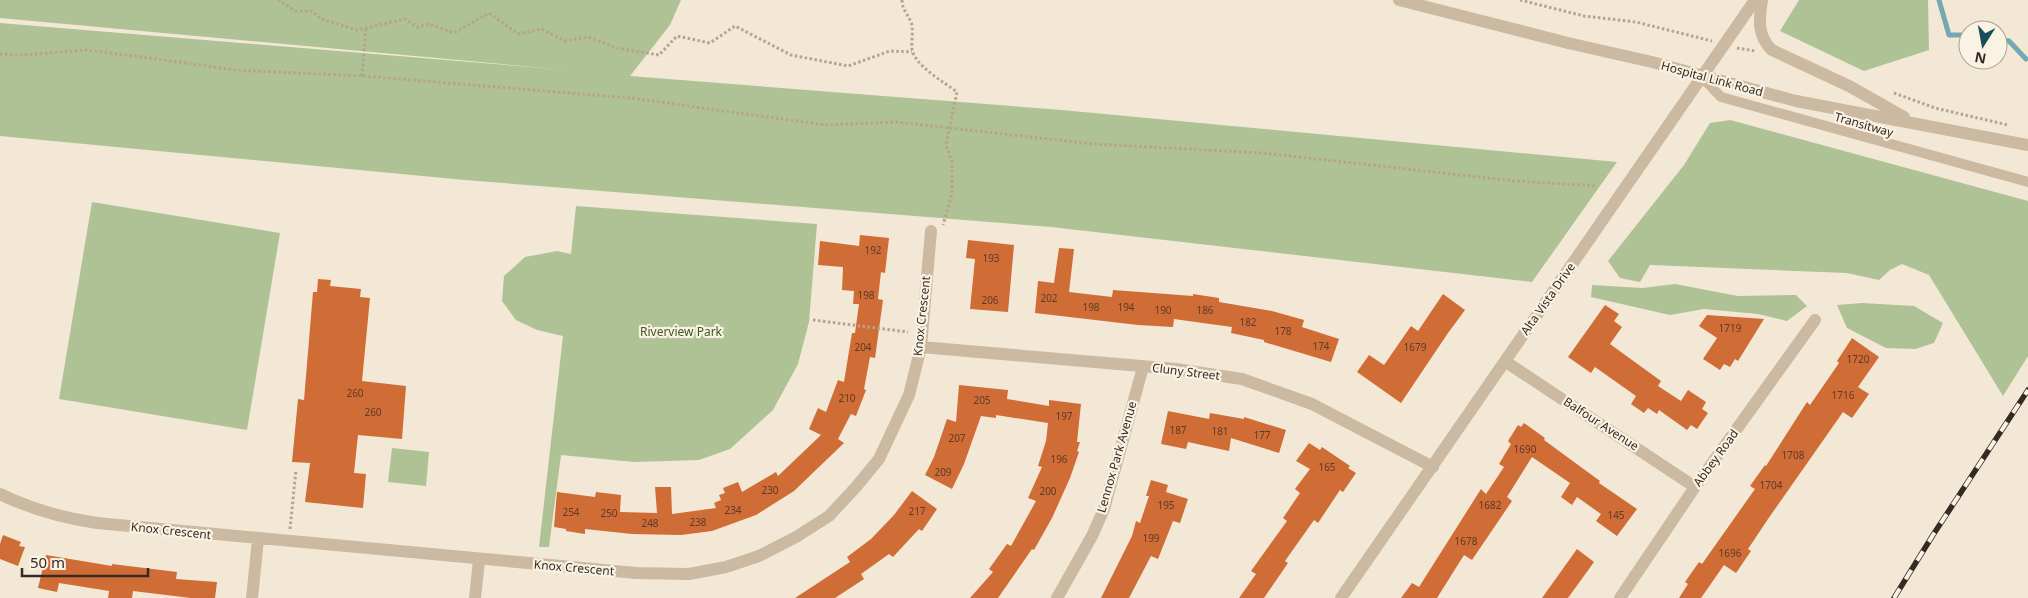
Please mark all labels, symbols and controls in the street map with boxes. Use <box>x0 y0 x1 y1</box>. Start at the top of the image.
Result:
north arrow <box>1958 20 2008 70</box>
text: N <box>1973 48 1988 69</box>
street label: Hospital Link Road <box>1659 57 1765 100</box>
street label: Transitway <box>1833 108 1896 141</box>
house number: 192 <box>864 243 882 257</box>
house number: 193 <box>982 251 1000 265</box>
street label: Alta Vista Drive <box>1516 259 1579 338</box>
street label: Knox Crescent <box>909 274 934 357</box>
house number: 198 <box>857 288 875 302</box>
house number: 202 <box>1040 291 1058 305</box>
house number: 206 <box>981 293 999 307</box>
house number: 198 <box>1082 300 1100 314</box>
house number: 194 <box>1117 300 1135 314</box>
house number: 190 <box>1154 303 1172 317</box>
house number: 186 <box>1196 303 1214 317</box>
house number: 182 <box>1239 315 1257 329</box>
house number: 1719 <box>1719 321 1742 335</box>
park label: Riverview Park <box>640 323 723 340</box>
house number: 178 <box>1274 324 1292 338</box>
house number: 174 <box>1312 339 1330 353</box>
house number: 204 <box>854 340 872 354</box>
house number: 1679 <box>1404 340 1427 354</box>
house number: 1720 <box>1847 352 1870 366</box>
street label: Cluny Street <box>1151 359 1222 384</box>
house number: 260 <box>346 386 364 400</box>
house number: 1716 <box>1832 388 1855 402</box>
house number: 210 <box>838 391 856 405</box>
house number: 205 <box>973 393 991 407</box>
street label: Balfour Avenue <box>1560 393 1642 454</box>
street label: Lennox Park Avenue <box>1092 399 1141 514</box>
house number: 260 <box>364 405 382 419</box>
house number: 197 <box>1055 409 1073 423</box>
house number: 187 <box>1169 423 1187 437</box>
house number: 181 <box>1211 424 1229 438</box>
street label: Abbey Road <box>1689 426 1742 490</box>
house number: 177 <box>1253 428 1271 442</box>
house number: 207 <box>948 431 966 445</box>
house number: 1690 <box>1514 442 1537 456</box>
house number: 1708 <box>1782 448 1805 462</box>
house number: 196 <box>1050 452 1068 466</box>
house number: 165 <box>1318 460 1336 474</box>
house number: 209 <box>934 465 952 479</box>
house number: 1704 <box>1760 478 1783 492</box>
house number: 230 <box>761 483 779 497</box>
house number: 200 <box>1039 484 1057 498</box>
house number: 195 <box>1157 498 1175 512</box>
house number: 1682 <box>1479 498 1502 512</box>
house number: 234 <box>724 503 742 517</box>
house number: 217 <box>908 504 926 518</box>
house number: 254 <box>562 505 580 519</box>
house number: 250 <box>600 506 618 520</box>
house number: 145 <box>1607 508 1625 522</box>
house number: 238 <box>689 515 707 529</box>
house number: 248 <box>641 516 659 530</box>
street label: Knox Crescent <box>130 518 213 543</box>
house number: 199 <box>1142 531 1160 545</box>
house number: 1678 <box>1455 534 1478 548</box>
scale bar <box>22 546 149 578</box>
house number: 1696 <box>1719 546 1742 560</box>
text: 50 m <box>30 552 65 572</box>
street label: Knox Crescent <box>533 556 616 580</box>

